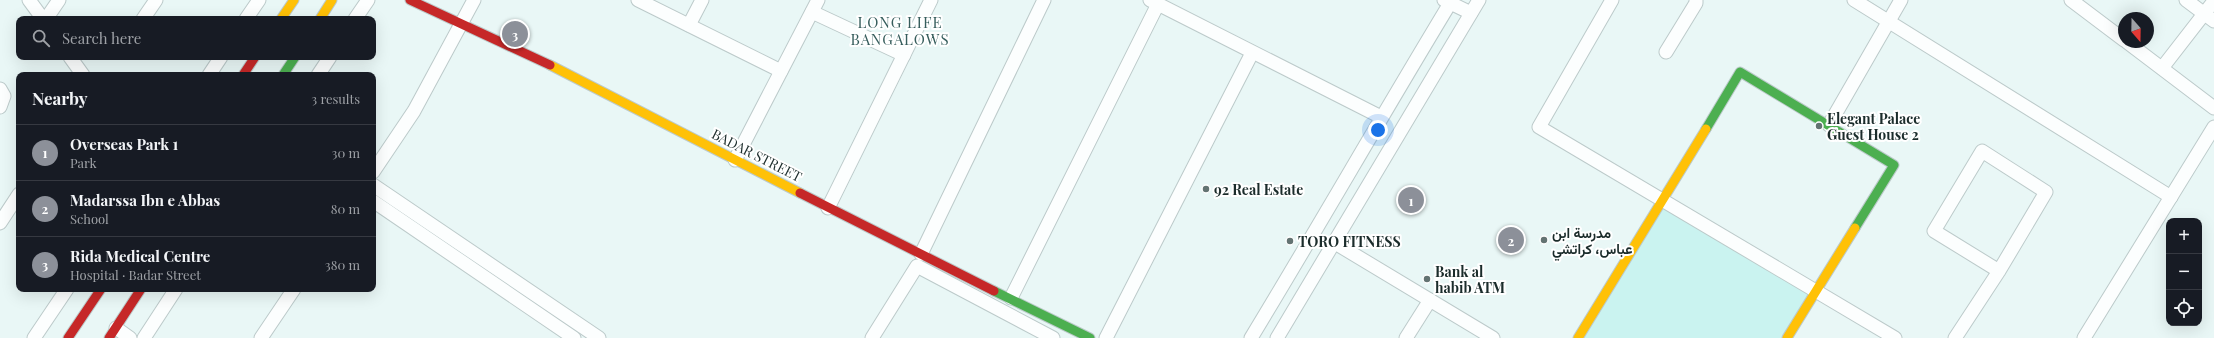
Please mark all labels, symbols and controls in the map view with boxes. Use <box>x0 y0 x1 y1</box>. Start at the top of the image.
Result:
district label: LONG LIFE BANGALOWS <box>850 12 950 49</box>
north arrow <box>2118 12 2154 48</box>
search box <box>16 16 376 60</box>
pin: 3 <box>502 19 528 49</box>
icon: search <box>30 27 52 49</box>
text: Search here <box>62 28 141 48</box>
text: Nearby <box>32 87 87 109</box>
text: 3 results <box>311 90 360 107</box>
place label: Elegant Palace Guest House 2 <box>1827 109 1920 144</box>
your location <box>1368 120 1388 140</box>
marker: Elegant Palace Guest House 2 <box>1814 121 1824 131</box>
street label: BADAR STREET <box>709 124 806 186</box>
text: Overseas Park 1 <box>70 134 178 154</box>
text: 1 <box>43 144 47 161</box>
text: 30 m <box>332 144 360 161</box>
text: Park <box>70 154 97 171</box>
place label: 92 Real Estate <box>1214 180 1303 199</box>
marker: 92 Real Estate <box>1201 184 1211 194</box>
pin: 1 <box>1398 185 1424 215</box>
text: Madarssa Ibn e Abbas <box>70 190 220 210</box>
text: 2 <box>42 200 48 217</box>
text: 80 m <box>331 200 360 217</box>
text: School <box>70 210 109 227</box>
map controls <box>2166 218 2202 326</box>
button: + <box>2166 218 2202 254</box>
place label: مدرسة ابن عباس، كراتشي <box>1552 223 1632 261</box>
pin: 2 <box>1498 225 1524 255</box>
place label: TORO FITNESS <box>1298 232 1401 251</box>
marker: مدرسة ابن عباس، كراتشي <box>1539 235 1549 245</box>
marker: TORO FITNESS <box>1285 236 1295 246</box>
text: Rida Medical Centre <box>70 246 210 266</box>
button: − <box>2166 254 2202 290</box>
text: 3 <box>42 256 48 273</box>
text: 380 m <box>325 256 360 273</box>
place label: Bank al habib ATM <box>1435 262 1505 297</box>
text: Hospital · Badar Street <box>70 266 201 283</box>
marker: Bank al habib ATM <box>1422 274 1432 284</box>
button: locate <box>2166 290 2202 326</box>

